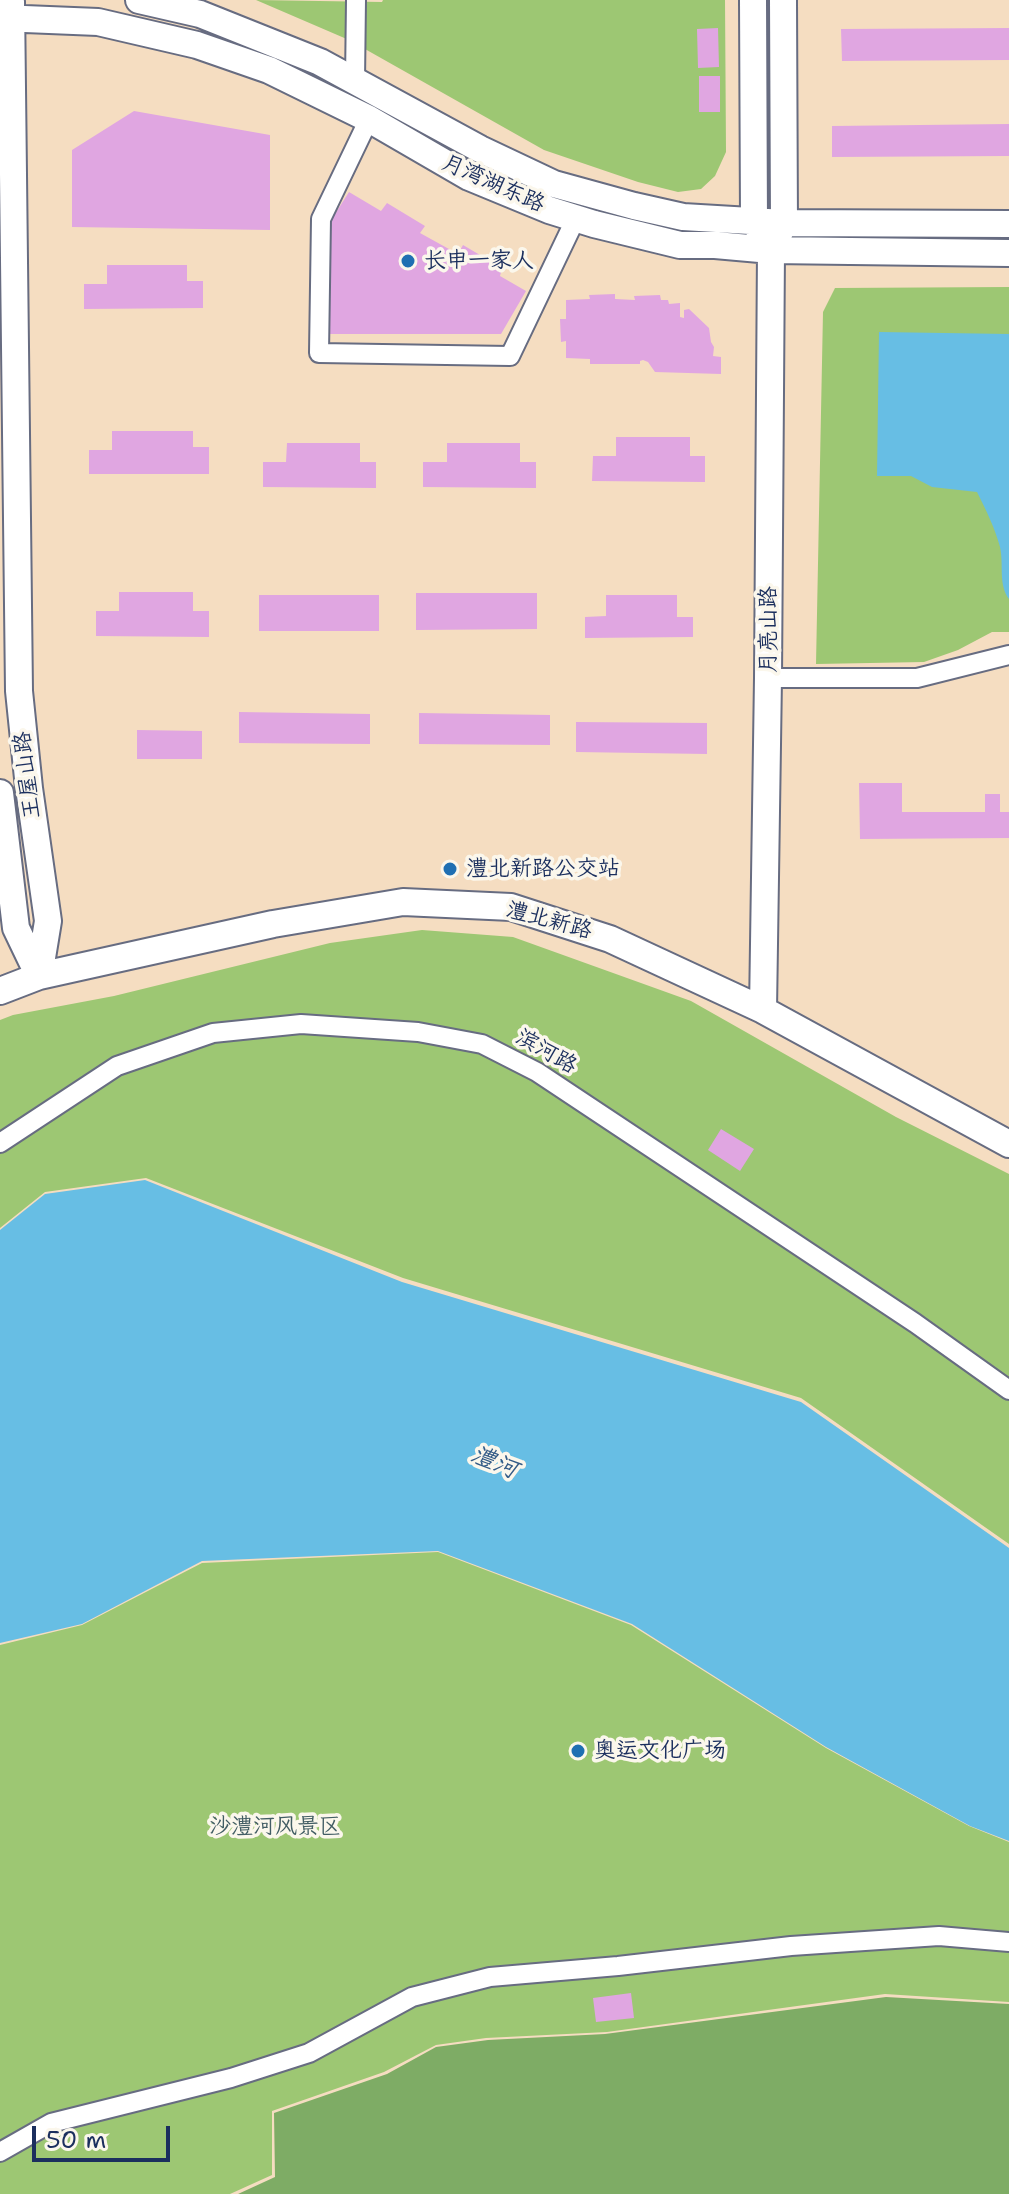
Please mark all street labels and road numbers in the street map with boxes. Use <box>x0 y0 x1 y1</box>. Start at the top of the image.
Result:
street label: 月湾湖东路 <box>437 150 549 218</box>
street label: 月亮山路 <box>756 586 782 674</box>
street label: 王屋山路 <box>10 730 46 820</box>
street label: 澧北新路 <box>503 897 595 945</box>
street label: 滨河路 <box>511 1024 581 1080</box>

